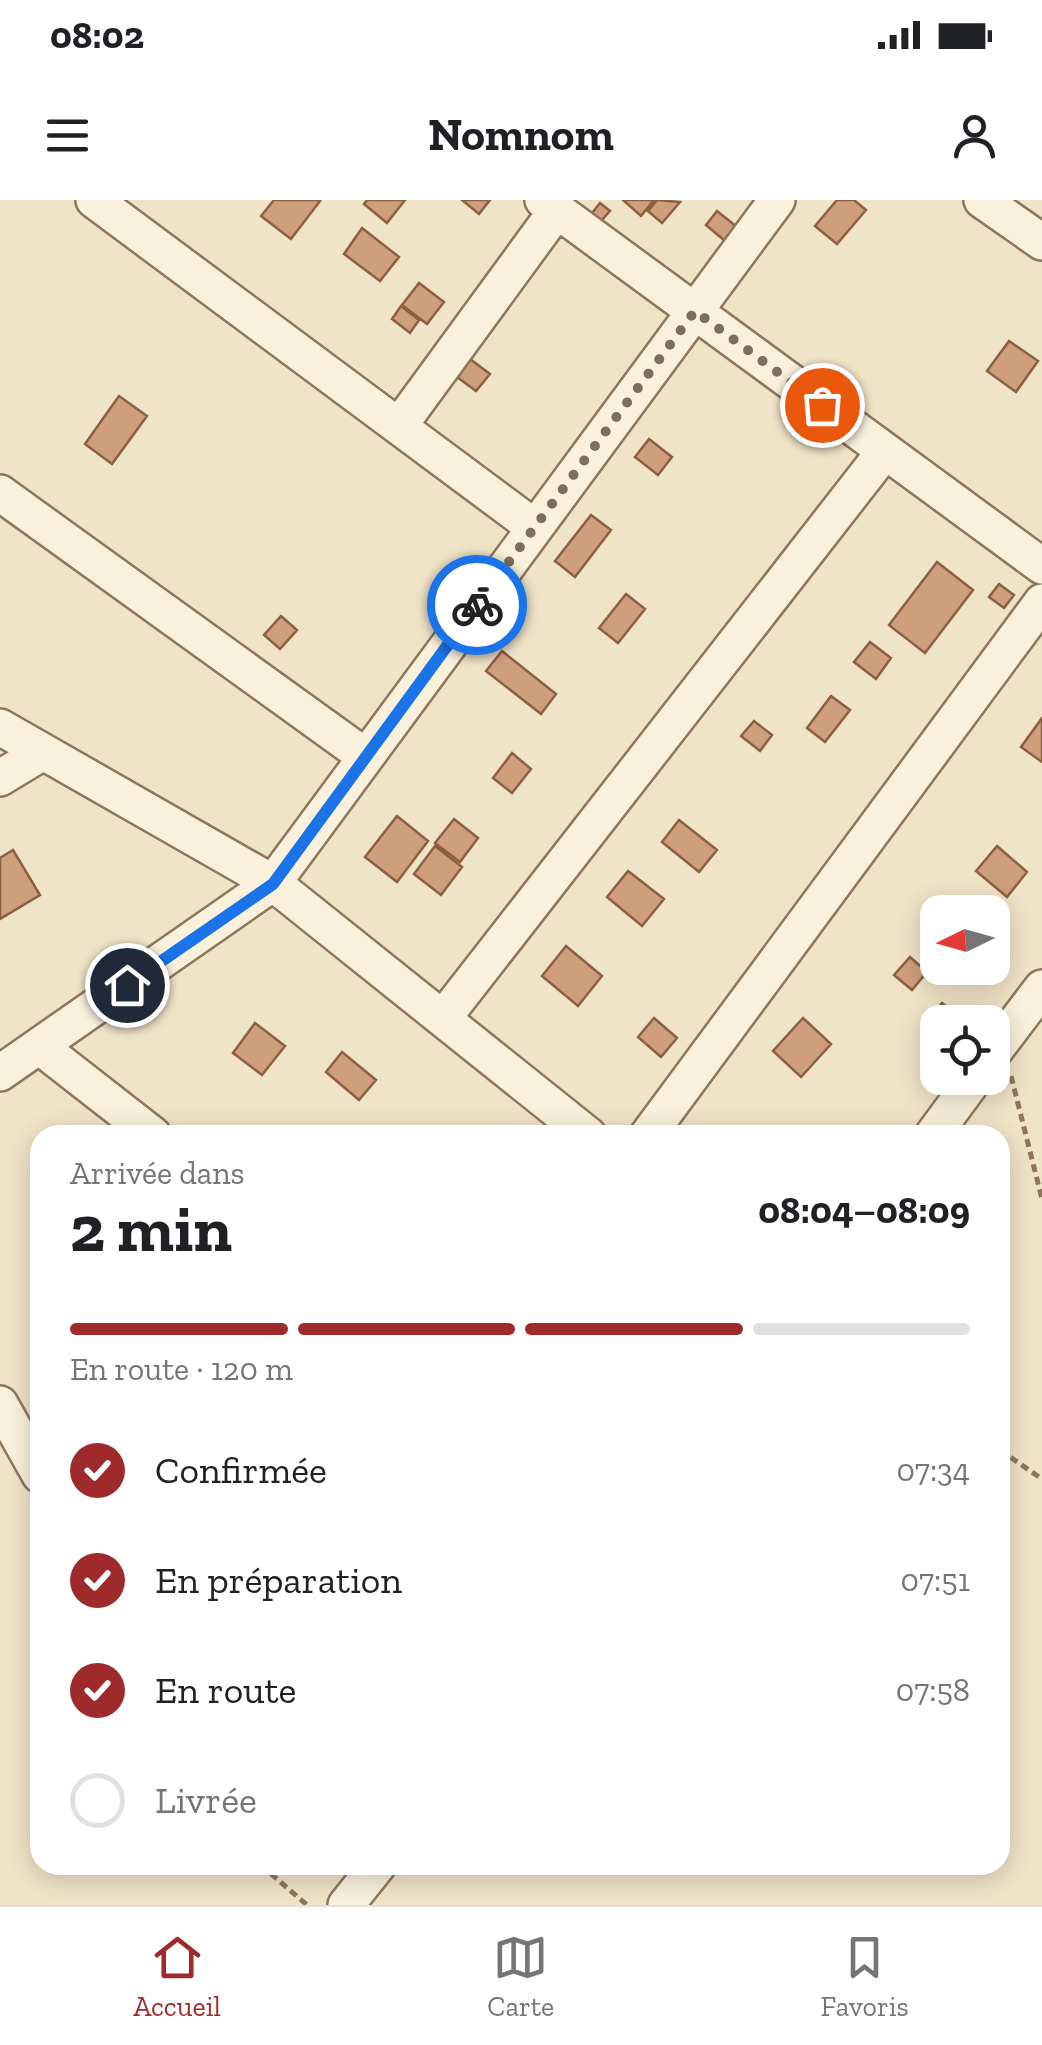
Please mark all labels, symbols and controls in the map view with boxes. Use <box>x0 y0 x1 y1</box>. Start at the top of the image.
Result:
text: 08:02 <box>50 12 144 58</box>
icon: menu <box>40 108 95 163</box>
text: Nomnom <box>428 108 614 162</box>
icon: person <box>947 108 1002 163</box>
pin <box>780 363 865 448</box>
icon: bag <box>795 378 850 433</box>
courier <box>427 555 527 655</box>
icon: bike <box>450 578 505 633</box>
north arrow <box>920 895 1010 985</box>
map controls <box>920 895 1010 1095</box>
pin <box>85 943 170 1028</box>
icon: home <box>100 958 155 1013</box>
button: locate <box>920 1005 1010 1095</box>
text: Arrivée dans <box>70 1154 245 1192</box>
text: 08:04–08:09 <box>758 1187 970 1233</box>
text: 2 min <box>70 1190 232 1268</box>
text: En route · 120 m <box>70 1350 293 1388</box>
icon: check <box>70 1443 125 1498</box>
text: Confirmée <box>155 1447 327 1493</box>
text: 07:34 <box>896 1451 970 1489</box>
icon: check <box>70 1553 125 1608</box>
text: En préparation <box>155 1557 402 1603</box>
text: 07:51 <box>901 1561 970 1599</box>
icon: check <box>70 1663 125 1718</box>
text: En route <box>155 1667 296 1713</box>
text: 07:58 <box>896 1671 970 1709</box>
text: Livrée <box>155 1777 257 1823</box>
tab: Accueil <box>133 1930 221 2023</box>
tab: Carte <box>487 1930 554 2023</box>
tab: Favoris <box>821 1930 909 2023</box>

